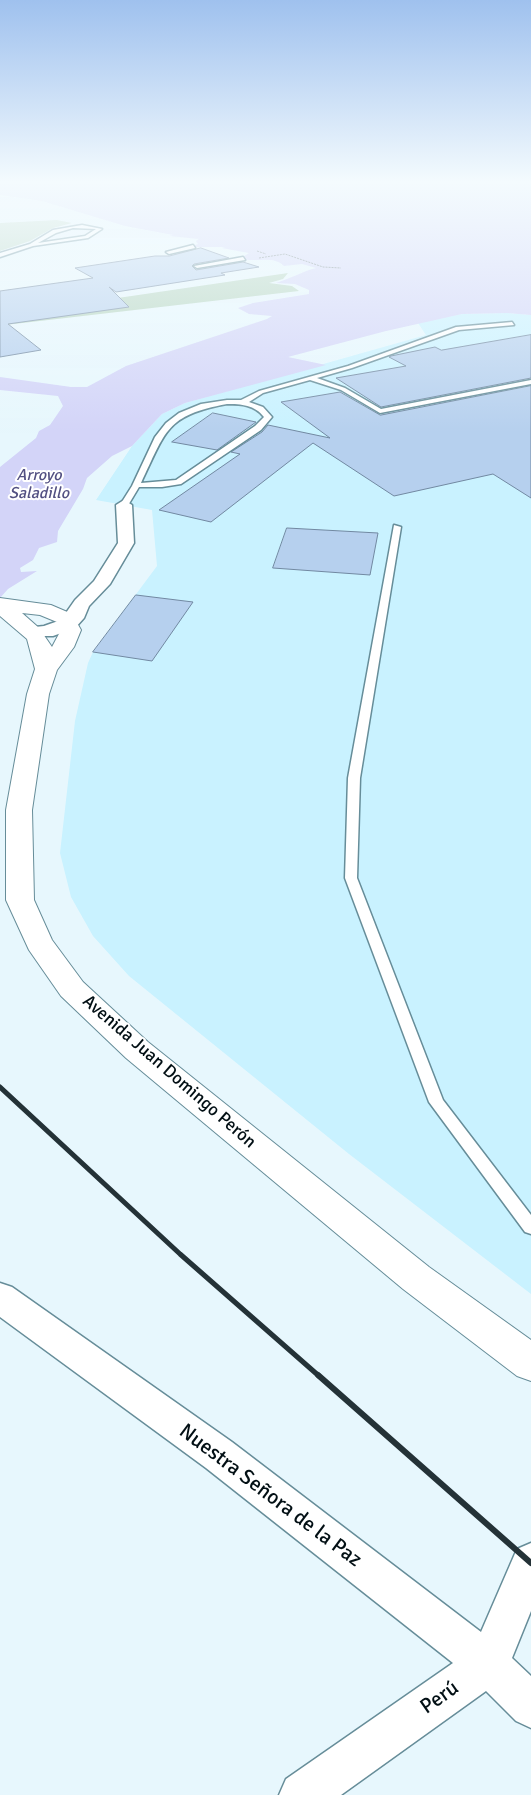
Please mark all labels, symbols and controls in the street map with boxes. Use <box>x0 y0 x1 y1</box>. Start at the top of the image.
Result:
water label: Arroyo Saladillo <box>9 466 69 504</box>
street label: Avenida Juan Domingo Perón <box>78 991 260 1153</box>
street label: Nuestra Señora de la Paz <box>174 1419 366 1573</box>
street label: Perú <box>416 1676 464 1720</box>

